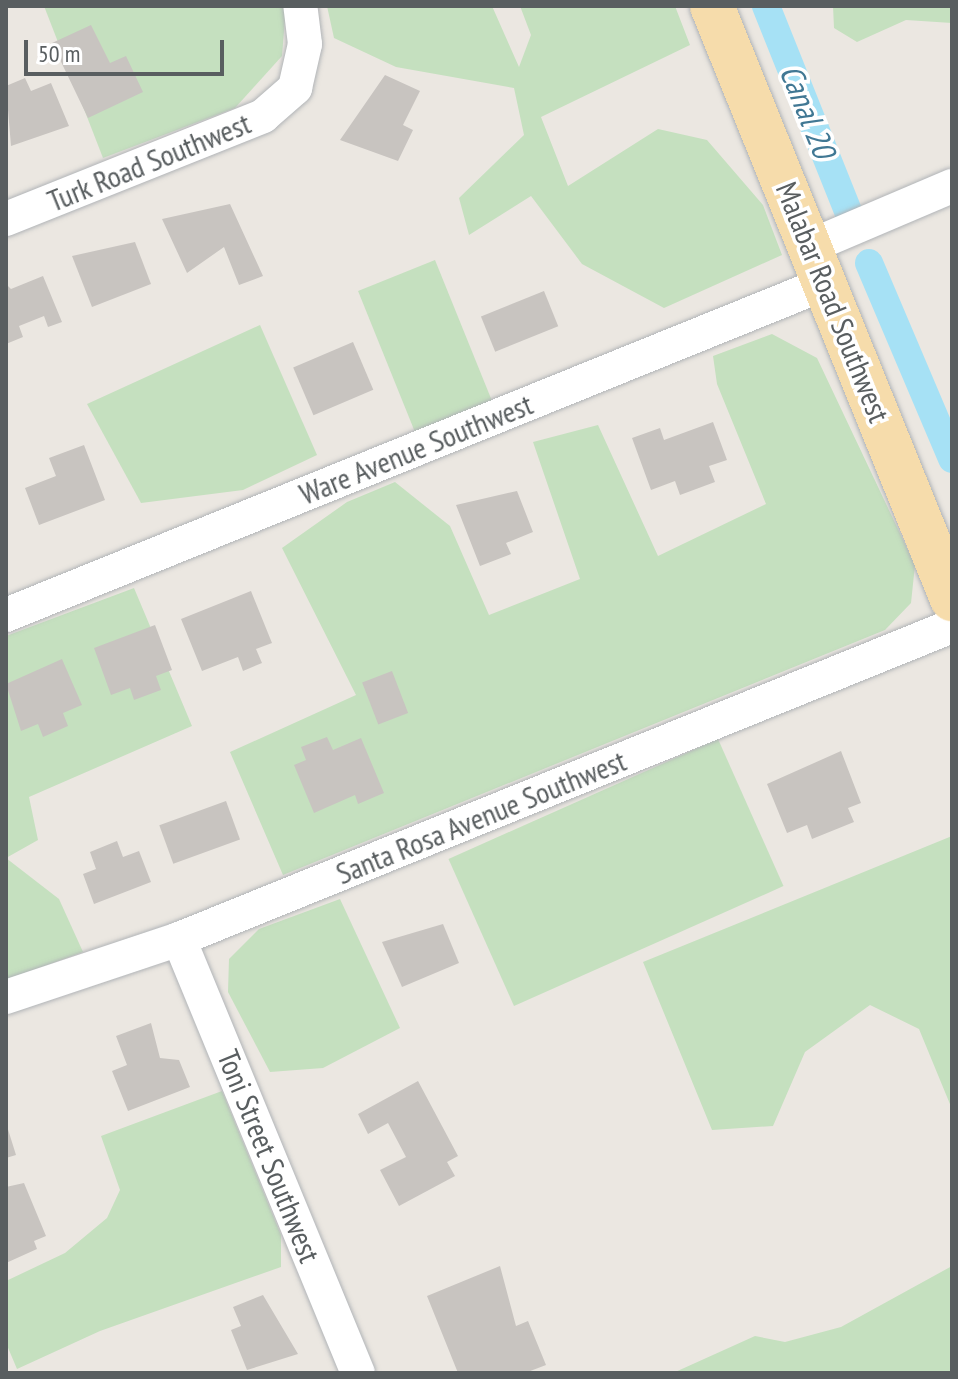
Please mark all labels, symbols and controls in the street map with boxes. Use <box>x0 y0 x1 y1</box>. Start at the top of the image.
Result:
scale bar <box>28 24 228 74</box>
text: 50 m <box>38 38 80 69</box>
water label: Canal 20 <box>772 59 844 163</box>
street label: Turk Road Southwest <box>42 105 256 219</box>
street label: Malabar Road Southwest <box>768 177 898 427</box>
street label: Ware Avenue Southwest <box>294 386 538 512</box>
street label: Santa Rosa Avenue Southwest <box>331 742 631 892</box>
street label: Toni Street Southwest <box>210 1044 328 1268</box>

